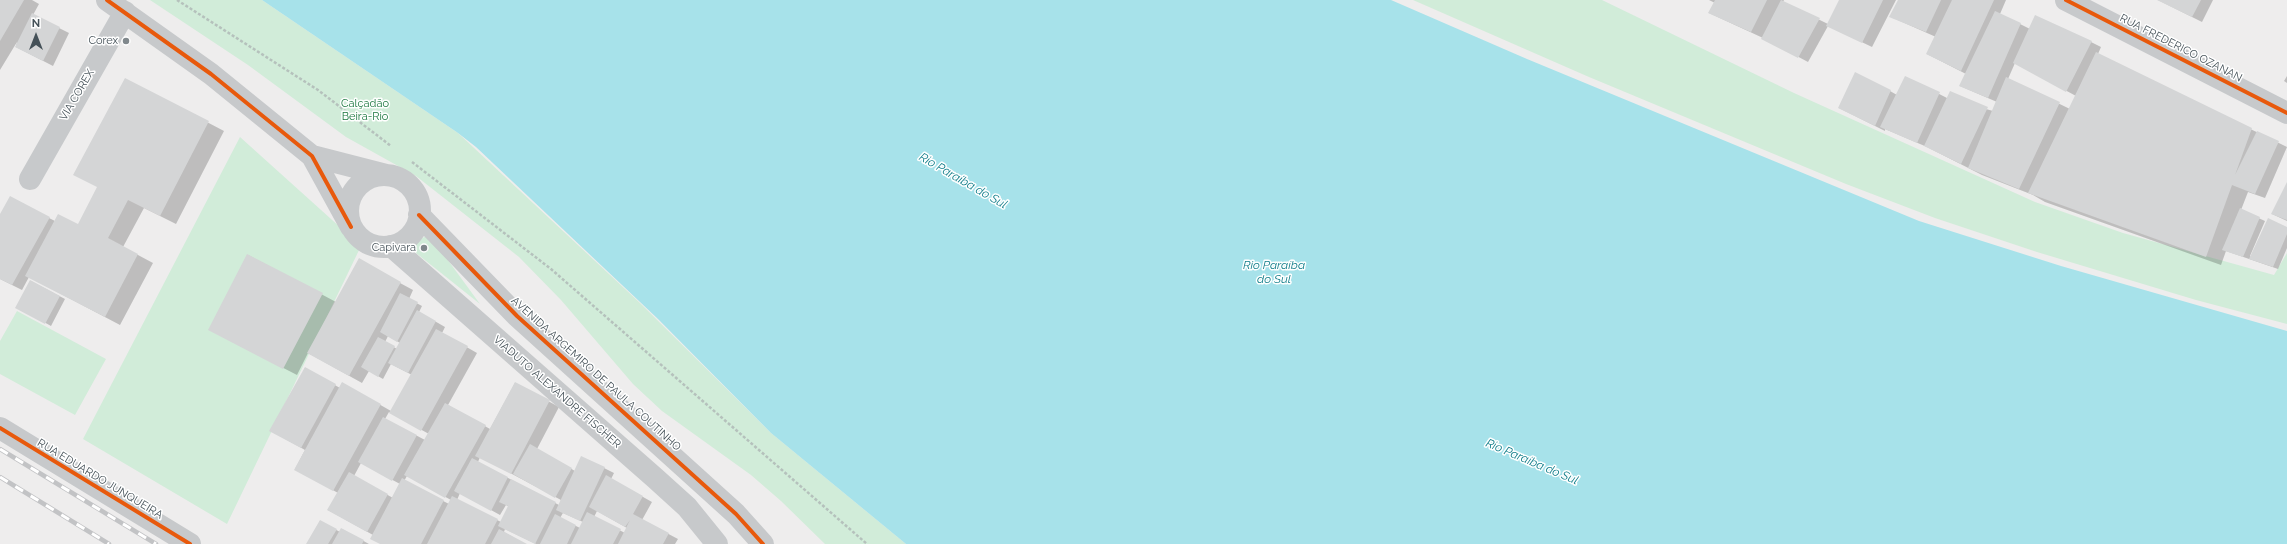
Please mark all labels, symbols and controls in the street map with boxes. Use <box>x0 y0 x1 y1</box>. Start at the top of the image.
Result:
street label: RUA FREDERICO OZANAN <box>2118 11 2244 85</box>
north arrow <box>16 16 56 56</box>
text: N <box>32 17 40 30</box>
place label: Corex <box>88 34 118 48</box>
marker: Corex <box>121 36 131 46</box>
street label: VIA COREX <box>57 67 97 123</box>
park label: Calçadão Beira-Rio <box>341 97 389 123</box>
water label: Rio Paraíba do Sul <box>916 150 1010 212</box>
place label: Capivara <box>372 241 416 255</box>
marker: Capivara <box>419 243 429 253</box>
water label: Rio Paraíba do Sul <box>1243 258 1305 286</box>
street label: AVENIDA ARGEMIRO DE PAULA COUTINHO <box>508 294 684 454</box>
street label: VIADUTO ALEXANDRE FISCHER <box>491 333 623 451</box>
street label: RUA EDUARDO JUNQUEIRA <box>35 436 165 522</box>
water label: Rio Paraíba do Sul <box>1484 436 1580 488</box>

